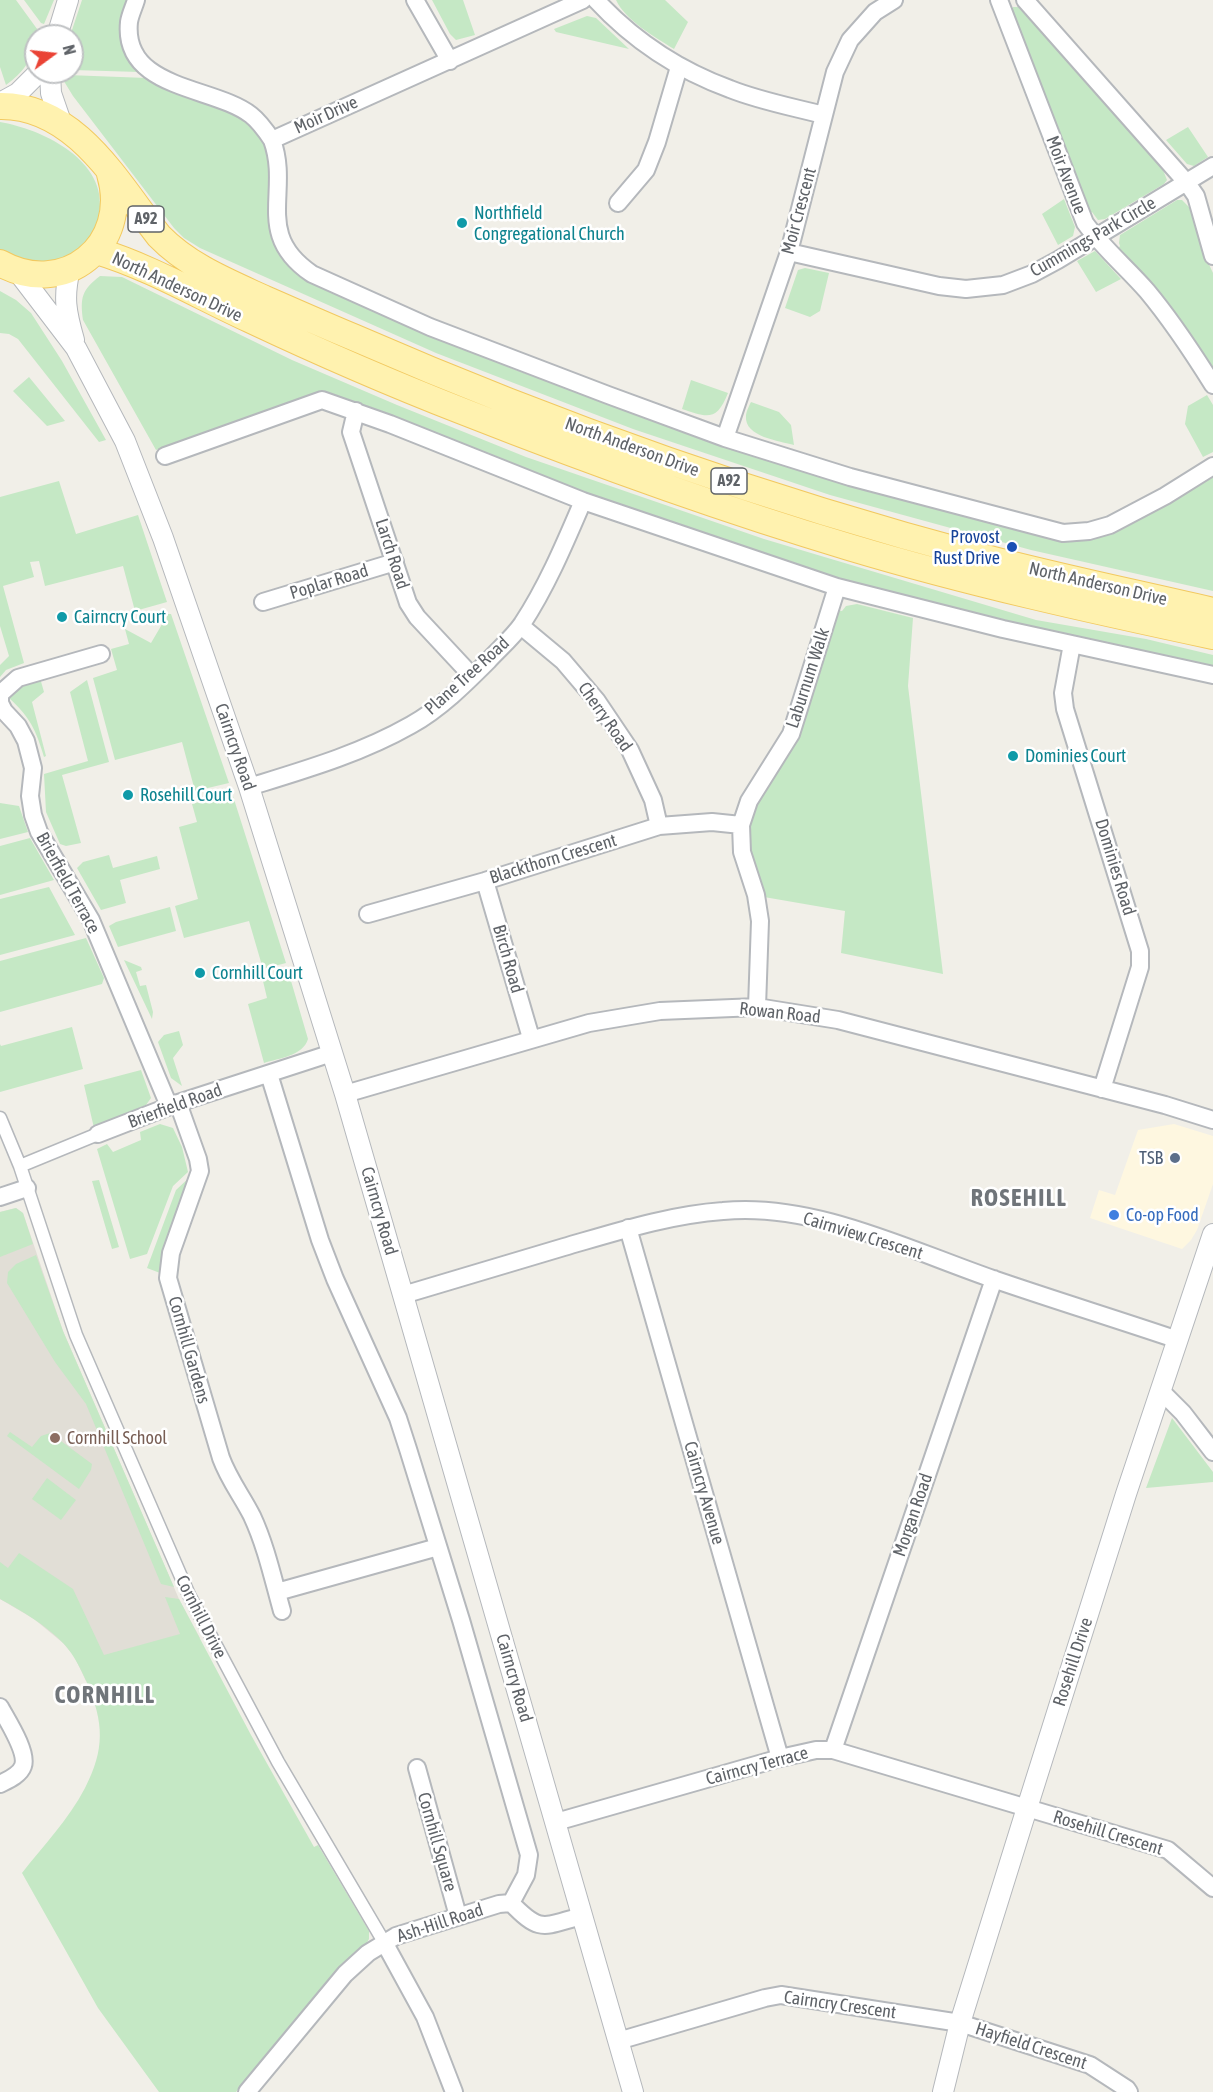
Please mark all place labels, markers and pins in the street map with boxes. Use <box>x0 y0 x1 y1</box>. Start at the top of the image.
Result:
place label: Northfield Congregational Church <box>474 202 625 244</box>
marker: Northfield Congregational Church <box>455 216 469 230</box>
place label: Provost Rust Drive <box>933 526 1000 568</box>
marker: Provost Rust Drive <box>1005 540 1019 554</box>
place label: Cairncry Court <box>74 606 166 628</box>
marker: Cairncry Court <box>55 610 69 624</box>
place label: Dominies Court <box>1025 745 1126 767</box>
marker: Dominies Court <box>1006 749 1020 763</box>
place label: Rosehill Court <box>140 784 232 806</box>
marker: Rosehill Court <box>121 788 135 802</box>
place label: Cornhill Court <box>212 962 303 984</box>
marker: Cornhill Court <box>193 966 207 980</box>
place label: TSB <box>1139 1147 1163 1169</box>
marker: TSB <box>1168 1151 1182 1165</box>
place label: Co-op Food <box>1126 1204 1199 1226</box>
marker: Co-op Food <box>1107 1208 1121 1222</box>
place label: Cornhill School <box>67 1427 167 1449</box>
marker: Cornhill School <box>48 1431 62 1445</box>

